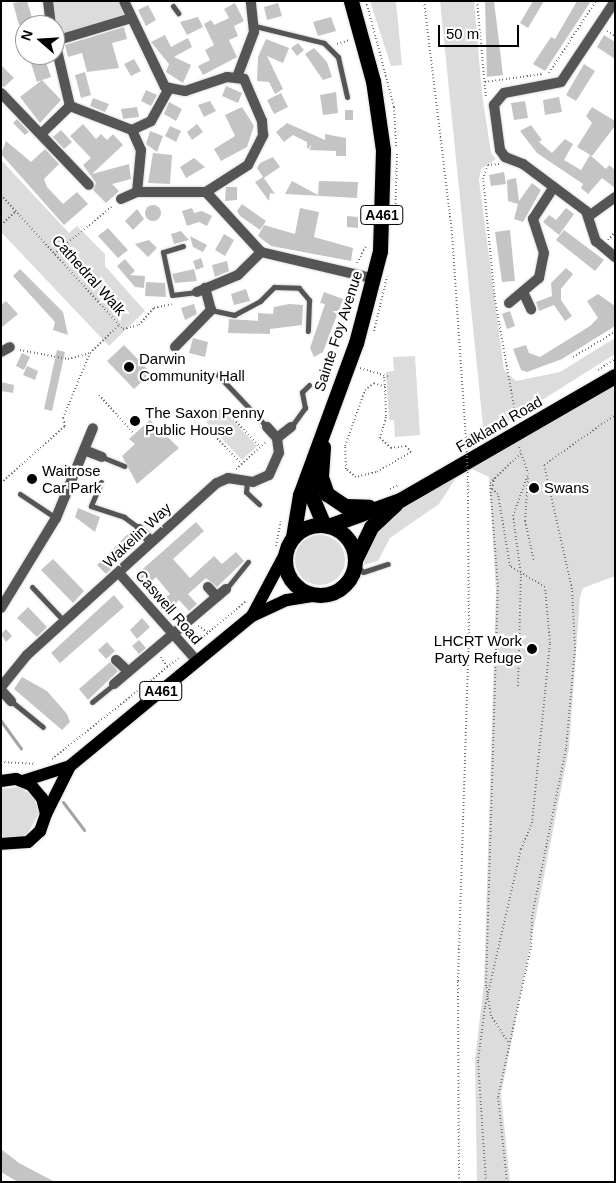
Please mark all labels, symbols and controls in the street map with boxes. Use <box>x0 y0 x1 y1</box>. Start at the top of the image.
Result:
north arrow <box>15 15 65 65</box>
scale bar <box>441 15 522 47</box>
text: 50 m <box>446 25 479 42</box>
text: N <box>18 28 36 43</box>
road number: A461 <box>360 204 404 226</box>
street label: Cathedral Walk <box>48 231 130 319</box>
street label: Sainte Foy Avenue <box>310 268 366 394</box>
place label: Darwin Community Hall <box>139 349 245 384</box>
marker: Darwin Community Hall <box>123 361 135 373</box>
street label: Falkland Road <box>453 392 545 456</box>
place label: The Saxon Penny Public House <box>145 403 264 438</box>
marker: The Saxon Penny Public House <box>129 415 141 427</box>
place label: Waitrose Car Park <box>42 461 101 496</box>
marker: Waitrose Car Park <box>26 473 38 485</box>
place label: Swans <box>544 479 589 497</box>
marker: Swans <box>528 482 540 494</box>
street label: Wakelin Way <box>99 499 175 571</box>
street label: Caswell Road <box>132 566 206 648</box>
place label: LHCRT Work Party Refuge <box>433 631 522 666</box>
marker: LHCRT Work Party Refuge <box>526 643 538 655</box>
road number: A461 <box>138 679 184 702</box>

